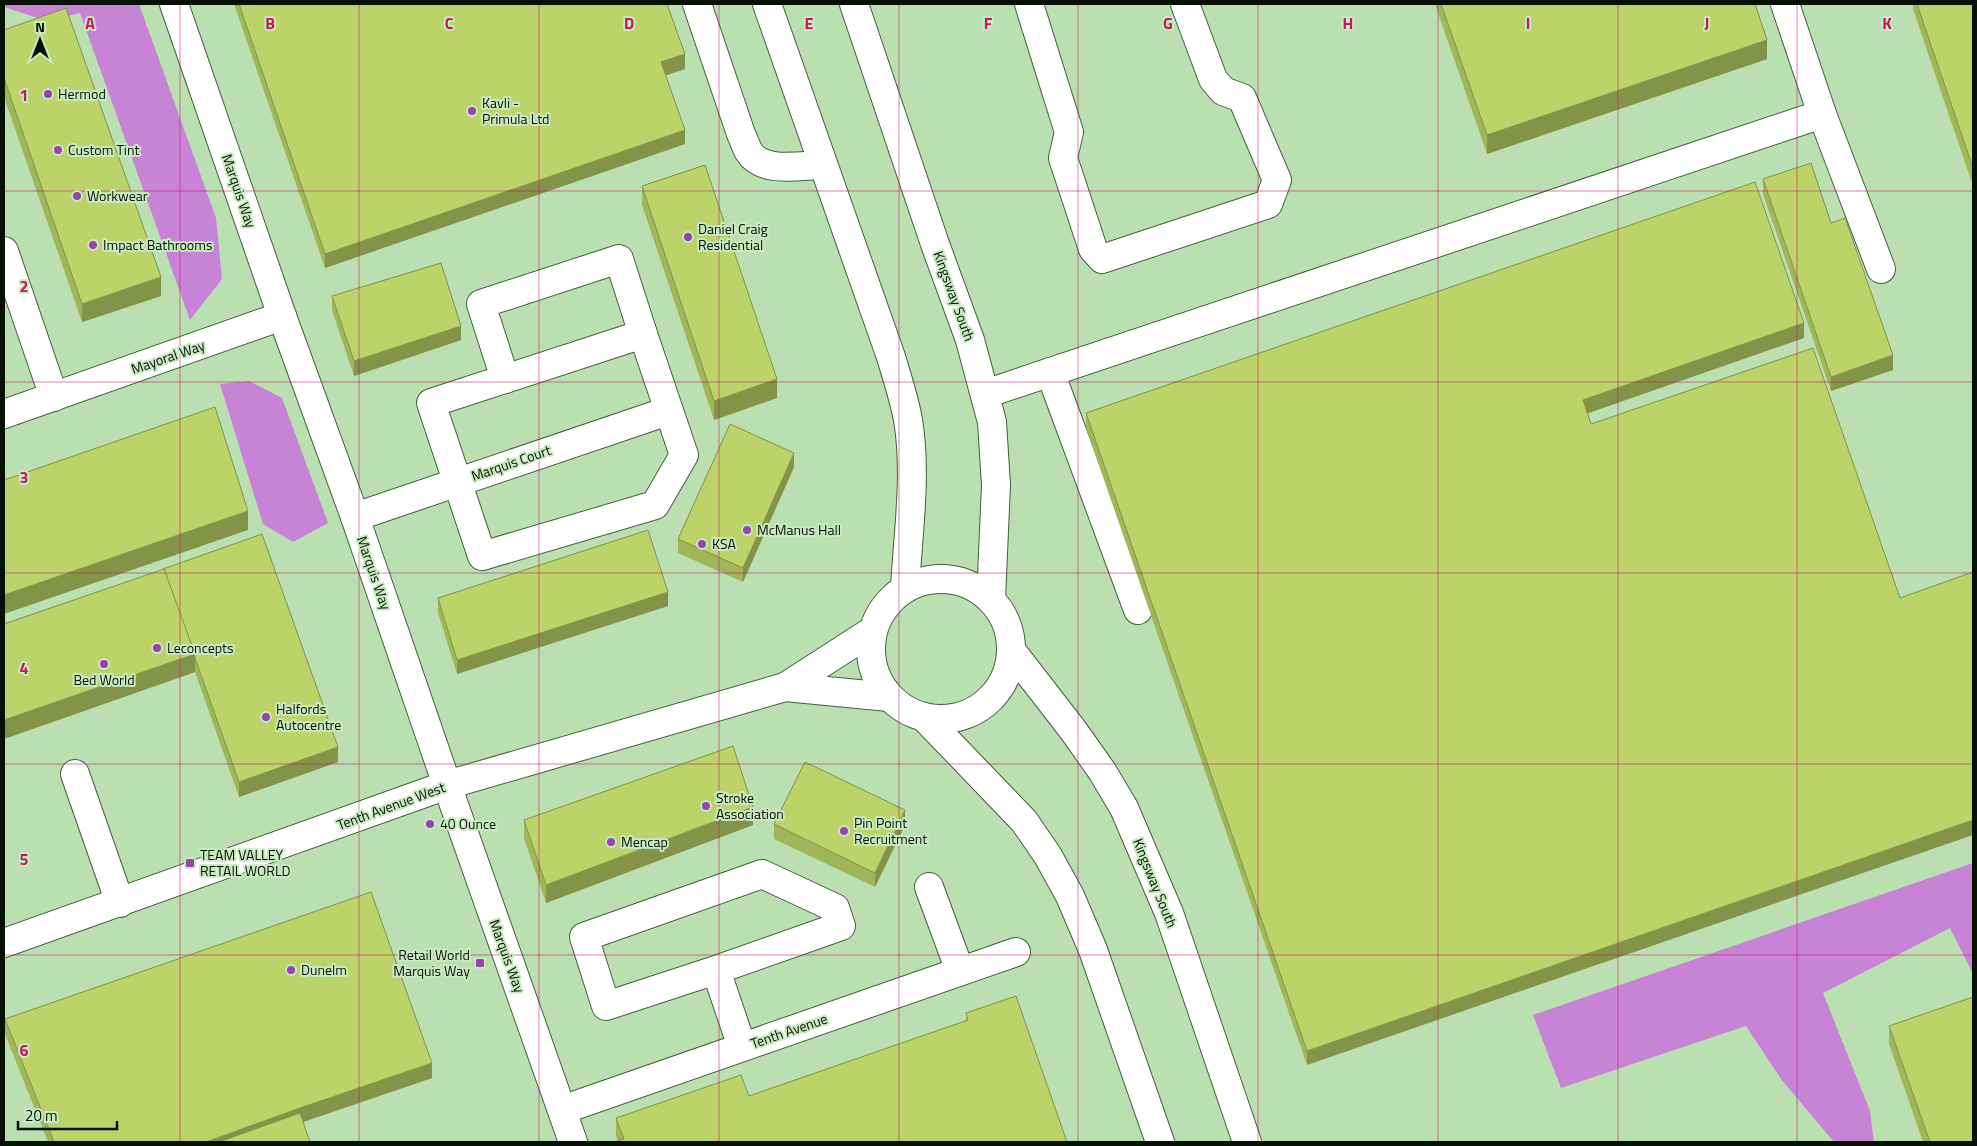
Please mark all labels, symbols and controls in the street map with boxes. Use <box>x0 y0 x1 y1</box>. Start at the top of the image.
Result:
text: A <box>85 11 95 35</box>
text: B <box>265 11 275 35</box>
text: C <box>445 11 454 35</box>
text: D <box>624 11 634 35</box>
text: E <box>805 11 814 35</box>
text: F <box>984 11 993 35</box>
text: G <box>1163 11 1173 35</box>
text: H <box>1343 11 1353 35</box>
text: I <box>1526 11 1530 35</box>
text: J <box>1705 11 1709 35</box>
text: K <box>1882 11 1892 35</box>
north arrow <box>15 15 65 65</box>
text: N <box>35 16 45 37</box>
text: 1 <box>20 83 28 107</box>
place label: Hermod <box>58 83 106 104</box>
marker: Hermod <box>42 88 54 100</box>
place label: Kavli - Primula Ltd <box>482 92 549 129</box>
marker: Kavli - Primula Ltd <box>466 105 478 117</box>
place label: Custom Tint <box>68 139 139 160</box>
marker: Custom Tint <box>52 144 64 156</box>
street label: Marquis Way <box>217 151 262 231</box>
place label: Workwear <box>87 185 148 206</box>
marker: Workwear <box>71 190 83 202</box>
place label: Daniel Craig Residential <box>698 218 768 255</box>
marker: Daniel Craig Residential <box>682 231 694 243</box>
place label: Impact Bathrooms <box>103 234 212 255</box>
marker: Impact Bathrooms <box>87 239 99 251</box>
street label: Kingsway South <box>928 248 980 344</box>
text: 2 <box>20 274 28 298</box>
street label: Mayoral Way <box>128 334 208 379</box>
street label: Marquis Court <box>468 439 554 486</box>
text: 3 <box>20 465 28 489</box>
place label: McManus Hall <box>757 519 841 540</box>
marker: McManus Hall <box>741 524 753 536</box>
street label: Marquis Way <box>352 533 397 613</box>
place label: KSA <box>712 533 736 554</box>
marker: KSA <box>696 538 708 550</box>
place label: Leconcepts <box>167 637 234 658</box>
marker: Leconcepts <box>151 642 163 654</box>
text: 4 <box>20 656 29 680</box>
marker: Bed World <box>98 658 110 670</box>
place label: Bed World <box>73 669 135 690</box>
place label: Halfords Autocentre <box>276 698 341 735</box>
marker: Halfords Autocentre <box>260 711 272 723</box>
street label: Tenth Avenue West <box>334 776 448 835</box>
place label: Stroke Association <box>716 787 784 824</box>
marker: Stroke Association <box>700 800 712 812</box>
place label: Pin Point Recruitment <box>854 812 927 849</box>
place label: 40 Ounce <box>440 813 496 834</box>
marker: 40 Ounce <box>424 818 436 830</box>
marker: Pin Point Recruitment <box>838 825 850 837</box>
place label: Mencap <box>621 831 668 852</box>
street label: Kingsway South <box>1128 835 1183 931</box>
marker: Mencap <box>605 836 617 848</box>
place label: TEAM VALLEY RETAIL WORLD <box>200 844 291 881</box>
text: 5 <box>20 847 29 871</box>
marker: TEAM VALLEY RETAIL WORLD <box>184 857 196 869</box>
street label: Marquis Way <box>484 916 531 996</box>
place label: Retail World Marquis Way <box>393 944 470 981</box>
marker: Retail World Marquis Way <box>474 957 486 969</box>
place label: Dunelm <box>301 959 347 980</box>
marker: Dunelm <box>285 964 297 976</box>
street label: Tenth Avenue <box>748 1008 830 1053</box>
text: 6 <box>20 1038 29 1062</box>
scale bar <box>18 1098 116 1130</box>
text: 20 m <box>25 1104 58 1127</box>

